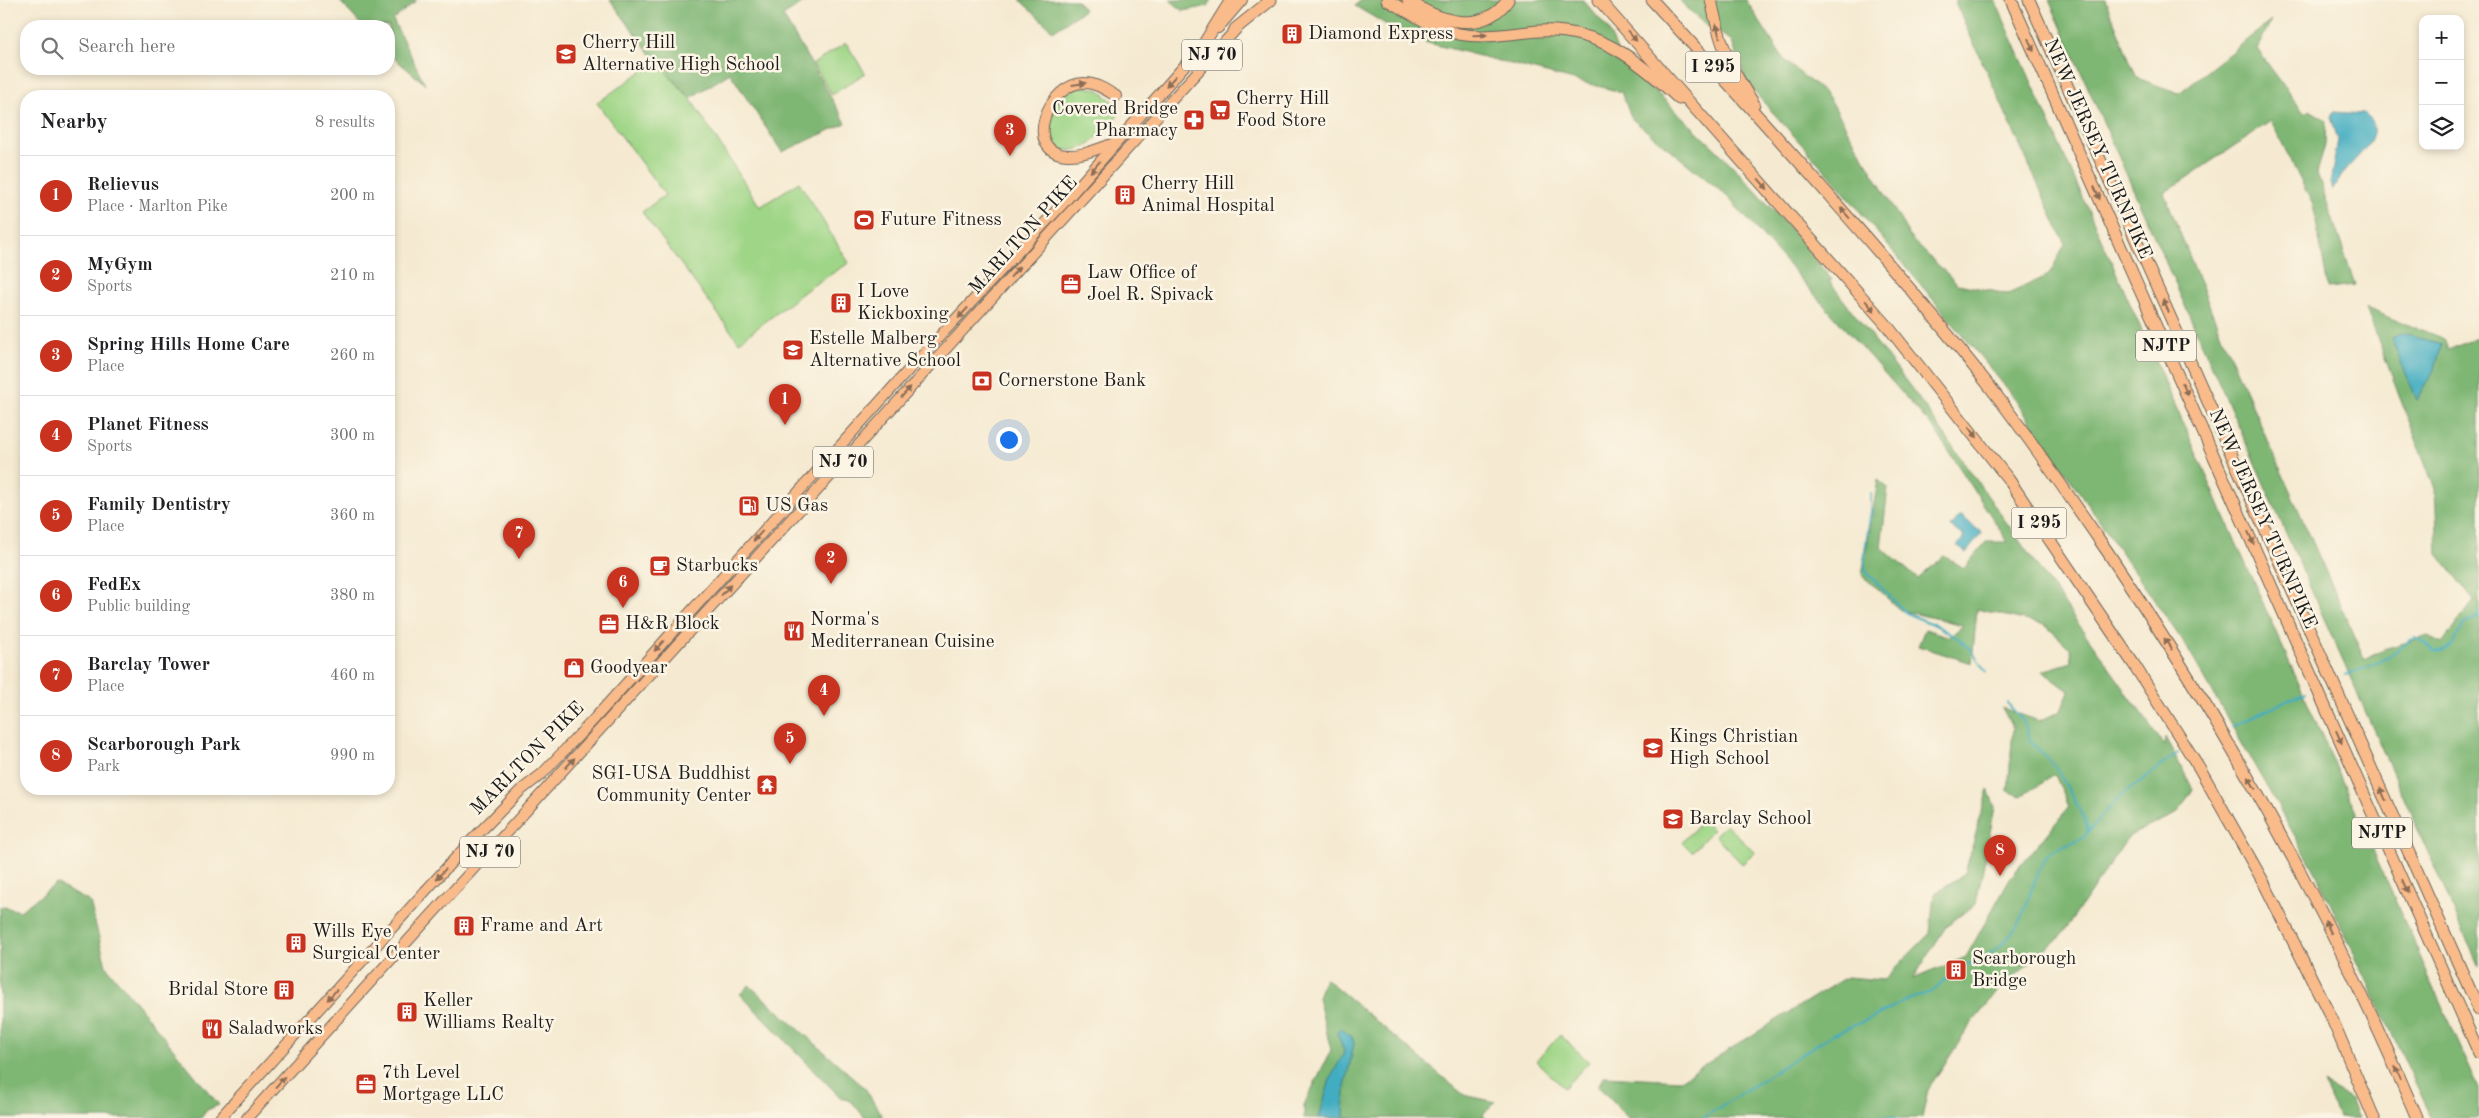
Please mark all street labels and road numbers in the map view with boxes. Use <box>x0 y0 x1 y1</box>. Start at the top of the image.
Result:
street label: NEW JERSEY TURNPIKE <box>2040 36 2154 262</box>
road number: NJ 70 <box>1182 40 1242 70</box>
road number: I 295 <box>1686 52 1740 82</box>
street label: MARLTON PIKE <box>966 173 1082 299</box>
road number: NJTP <box>2136 331 2196 362</box>
street label: NEW JERSEY TURNPIKE <box>2205 406 2319 632</box>
road number: NJ 70 <box>813 447 873 478</box>
road number: I 295 <box>2012 508 2066 538</box>
street label: MARLTON PIKE <box>468 699 588 819</box>
road number: NJTP <box>2352 818 2412 848</box>
road number: NJ 70 <box>460 836 520 868</box>

